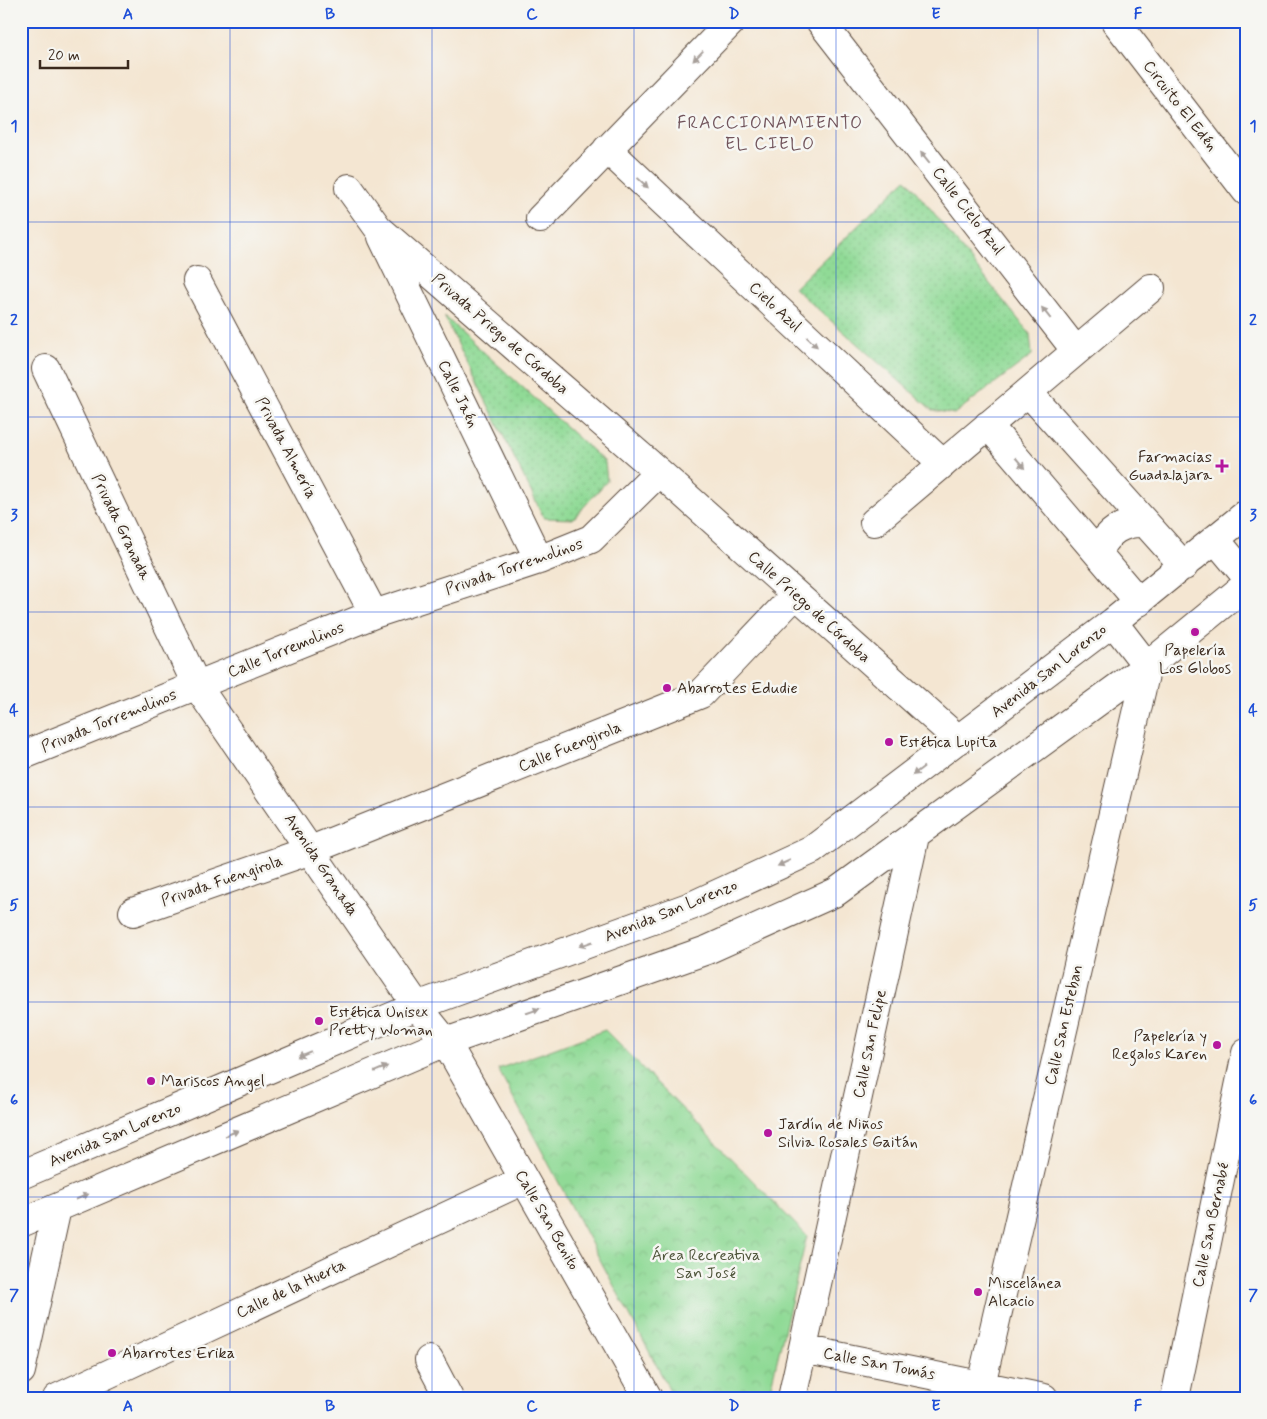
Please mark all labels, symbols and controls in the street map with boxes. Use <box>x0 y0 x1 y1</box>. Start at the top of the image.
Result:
text: A <box>123 4 133 25</box>
text: B <box>325 4 335 25</box>
text: C <box>526 4 538 25</box>
text: D <box>728 4 740 25</box>
text: E <box>931 4 941 25</box>
text: F <box>1134 4 1143 25</box>
scale bar <box>40 38 128 70</box>
text: 20 m <box>48 46 80 66</box>
one-way arrow <box>692 50 704 62</box>
street label: Circuito El Edén <box>1138 56 1222 156</box>
district label: FRACCIONAMIENTO EL CIELO <box>677 111 863 156</box>
text: 1 <box>10 116 18 137</box>
text: 1 <box>1249 116 1257 137</box>
one-way arrow <box>920 151 931 164</box>
street label: Calle Cielo Azul <box>927 163 1009 259</box>
one-way arrow <box>637 177 649 189</box>
street label: Privada Priego de Córdoba <box>427 269 573 400</box>
street label: Cielo Azul <box>744 277 806 337</box>
one-way arrow <box>1041 307 1052 320</box>
text: 2 <box>10 310 18 331</box>
text: 2 <box>1249 310 1257 331</box>
one-way arrow <box>806 336 818 348</box>
street label: Calle Jaén <box>433 357 483 431</box>
street label: Privada Almería <box>250 393 322 503</box>
place label: Farmacias Guadalajara <box>1129 447 1212 486</box>
one-way arrow <box>1014 456 1026 468</box>
marker: Farmacias Guadalajara <box>1216 460 1228 472</box>
street label: Privada Granada <box>86 471 156 584</box>
text: 3 <box>10 505 18 526</box>
text: 3 <box>1249 505 1257 526</box>
street label: Privada Torremolinos <box>442 534 586 600</box>
street label: Calle Priego de Córdoba <box>742 546 875 669</box>
street label: Calle Torremolinos <box>225 617 347 683</box>
street label: Avenida San Lorenzo <box>987 619 1111 723</box>
marker: Papelería Los Globos <box>1189 626 1201 638</box>
place label: Papelería Los Globos <box>1159 640 1231 679</box>
place label: Abarrotes Edudie <box>677 678 798 699</box>
marker: Abarrotes Edudie <box>661 682 673 694</box>
street label: Privada Torremolinos <box>38 684 180 758</box>
text: 4 <box>9 700 19 721</box>
text: 4 <box>1248 700 1258 721</box>
street label: Calle Fuengirola <box>515 717 625 778</box>
place label: Estética Lupita <box>899 732 997 753</box>
marker: Estética Lupita <box>883 736 895 748</box>
one-way arrow <box>911 766 925 776</box>
street label: Avenida Granada <box>279 810 363 920</box>
street label: Privada Fuengirola <box>158 850 286 912</box>
one-way arrow <box>777 859 791 867</box>
street label: Avenida San Lorenzo <box>601 875 741 947</box>
text: 5 <box>9 895 19 916</box>
text: 5 <box>1248 895 1258 916</box>
one-way arrow <box>578 940 593 948</box>
street label: Calle San Esteban <box>1040 963 1088 1087</box>
street label: Calle San Felipe <box>848 988 892 1100</box>
place label: Estética Unisex Pretty Woman <box>329 1002 433 1041</box>
one-way arrow <box>526 1007 541 1015</box>
marker: Estética Unisex Pretty Woman <box>313 1015 325 1027</box>
place label: Papelería y Regalos Karen <box>1112 1026 1207 1066</box>
marker: Papelería y Regalos Karen <box>1211 1039 1223 1051</box>
one-way arrow <box>297 1051 311 1059</box>
one-way arrow <box>374 1065 388 1073</box>
place label: Mariscos Angel <box>161 1071 265 1092</box>
marker: Mariscos Angel <box>145 1075 157 1087</box>
text: 6 <box>10 1090 18 1111</box>
text: 6 <box>1249 1090 1257 1111</box>
street label: Avenida San Lorenzo <box>46 1098 184 1172</box>
place label: Jardín de Niños Silvia Rosales Gaitán <box>778 1114 918 1153</box>
marker: Jardín de Niños Silvia Rosales Gaitán <box>762 1127 774 1139</box>
one-way arrow <box>225 1129 239 1137</box>
street label: Calle San Bernabé <box>1188 1161 1234 1289</box>
street label: Calle San Benito <box>510 1166 584 1274</box>
one-way arrow <box>75 1192 89 1200</box>
park label: Área Recreativa San José <box>652 1245 760 1284</box>
street label: Calle de la Huerta <box>233 1254 349 1324</box>
place label: Miscelánea Alcacio <box>988 1273 1062 1312</box>
text: 7 <box>9 1285 19 1306</box>
text: 7 <box>1248 1285 1258 1306</box>
marker: Miscelánea Alcacio <box>972 1286 984 1298</box>
place label: Abarrotes Erika <box>122 1343 235 1364</box>
street label: Calle San Tomás <box>821 1343 937 1385</box>
marker: Abarrotes Erika <box>106 1347 118 1359</box>
text: A <box>123 1396 133 1417</box>
text: B <box>325 1396 335 1417</box>
text: C <box>526 1396 538 1417</box>
text: D <box>728 1396 740 1417</box>
text: E <box>931 1396 941 1417</box>
text: F <box>1134 1396 1143 1417</box>

